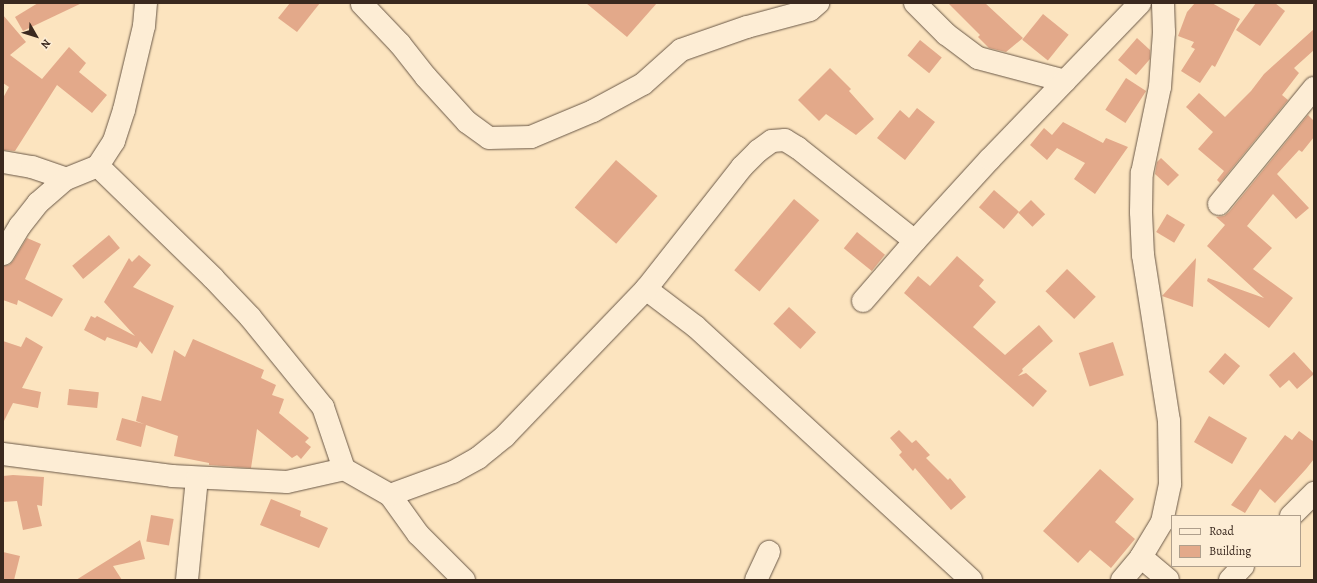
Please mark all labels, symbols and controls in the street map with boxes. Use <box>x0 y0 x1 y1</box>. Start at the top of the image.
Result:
north arrow <box>16 16 56 56</box>
text: N <box>37 36 54 52</box>
legend <box>1171 515 1301 567</box>
text: Road <box>1209 523 1234 539</box>
text: Building <box>1209 543 1251 559</box>

